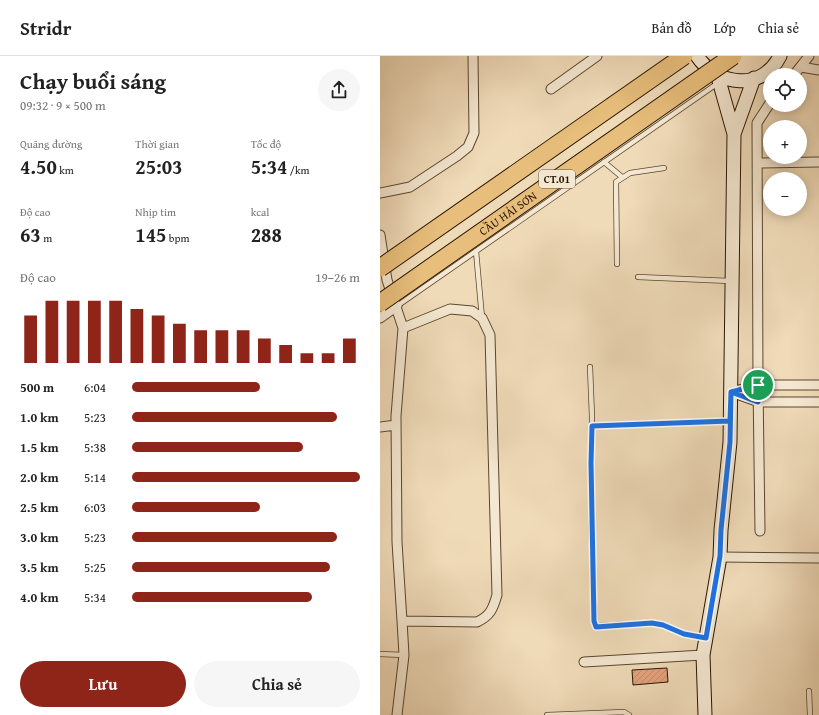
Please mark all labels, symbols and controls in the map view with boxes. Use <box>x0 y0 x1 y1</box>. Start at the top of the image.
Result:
text: Stridr <box>20 14 71 42</box>
text: Bản đồ <box>652 18 692 38</box>
text: Lớp <box>714 18 736 38</box>
text: Chia sẻ <box>758 18 799 38</box>
text: Chạy buổi sáng <box>20 65 166 97</box>
map controls <box>763 68 807 216</box>
button: locate <box>763 68 807 112</box>
button: share <box>318 69 360 111</box>
text: 09:32 · 9 × 500 m <box>20 96 106 115</box>
button: + <box>763 120 807 164</box>
text: Quãng đường <box>20 136 83 152</box>
text: Thời gian <box>135 136 179 152</box>
text: Tốc độ <box>251 136 281 152</box>
text: 4.50 <box>20 152 57 181</box>
text: 25:03 <box>135 152 182 181</box>
text: 5:34 <box>251 152 287 181</box>
text: km <box>57 162 74 178</box>
text: /km <box>287 162 310 178</box>
road number: CT.01 <box>539 170 575 188</box>
button: − <box>763 172 807 216</box>
street label: CẦU HẢI SƠN <box>475 187 540 239</box>
text: Độ cao <box>20 204 50 220</box>
text: Nhịp tim <box>135 204 176 220</box>
text: kcal <box>251 204 269 220</box>
text: 63 <box>20 220 41 249</box>
text: 145 <box>135 220 166 249</box>
text: 288 <box>251 220 282 249</box>
text: m <box>41 230 52 246</box>
text: bpm <box>166 230 189 246</box>
text: Độ cao <box>20 268 56 287</box>
text: 19–26 m <box>315 268 360 287</box>
pin <box>741 368 775 402</box>
icon: arrive <box>747 374 769 396</box>
text: 500 m <box>20 378 54 397</box>
text: 6:04 <box>84 378 106 397</box>
text: 1.0 km <box>20 408 59 427</box>
text: 5:23 <box>84 408 106 427</box>
text: 1.5 km <box>20 438 59 457</box>
text: 5:38 <box>84 438 106 457</box>
text: 2.0 km <box>20 468 59 487</box>
text: 5:14 <box>84 468 106 487</box>
text: 2.5 km <box>20 498 59 517</box>
text: 6:03 <box>84 498 106 517</box>
text: 3.0 km <box>20 528 59 547</box>
text: 5:23 <box>84 528 106 547</box>
text: 3.5 km <box>20 558 59 577</box>
text: 5:25 <box>84 558 106 577</box>
text: 4.0 km <box>20 588 59 607</box>
text: 5:34 <box>84 588 106 607</box>
button: Lưu <box>20 661 186 707</box>
button: Chia sẻ <box>194 661 360 707</box>

